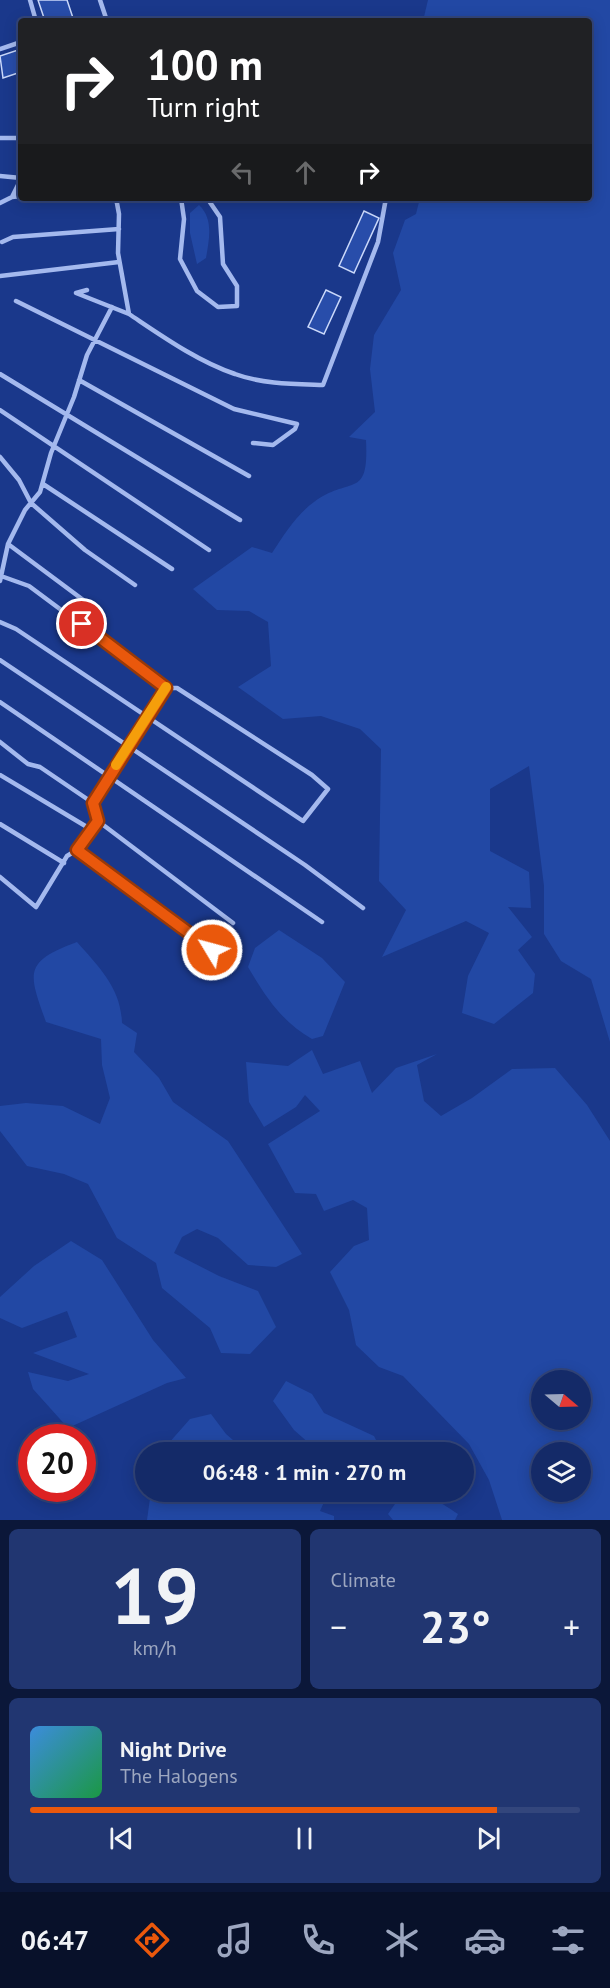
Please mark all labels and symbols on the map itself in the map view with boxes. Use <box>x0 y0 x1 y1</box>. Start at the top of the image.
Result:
pin <box>56 598 107 649</box>
position arrow <box>180 918 244 982</box>
north arrow <box>531 1370 591 1430</box>
speed limit sign: 20 <box>18 1424 96 1502</box>

